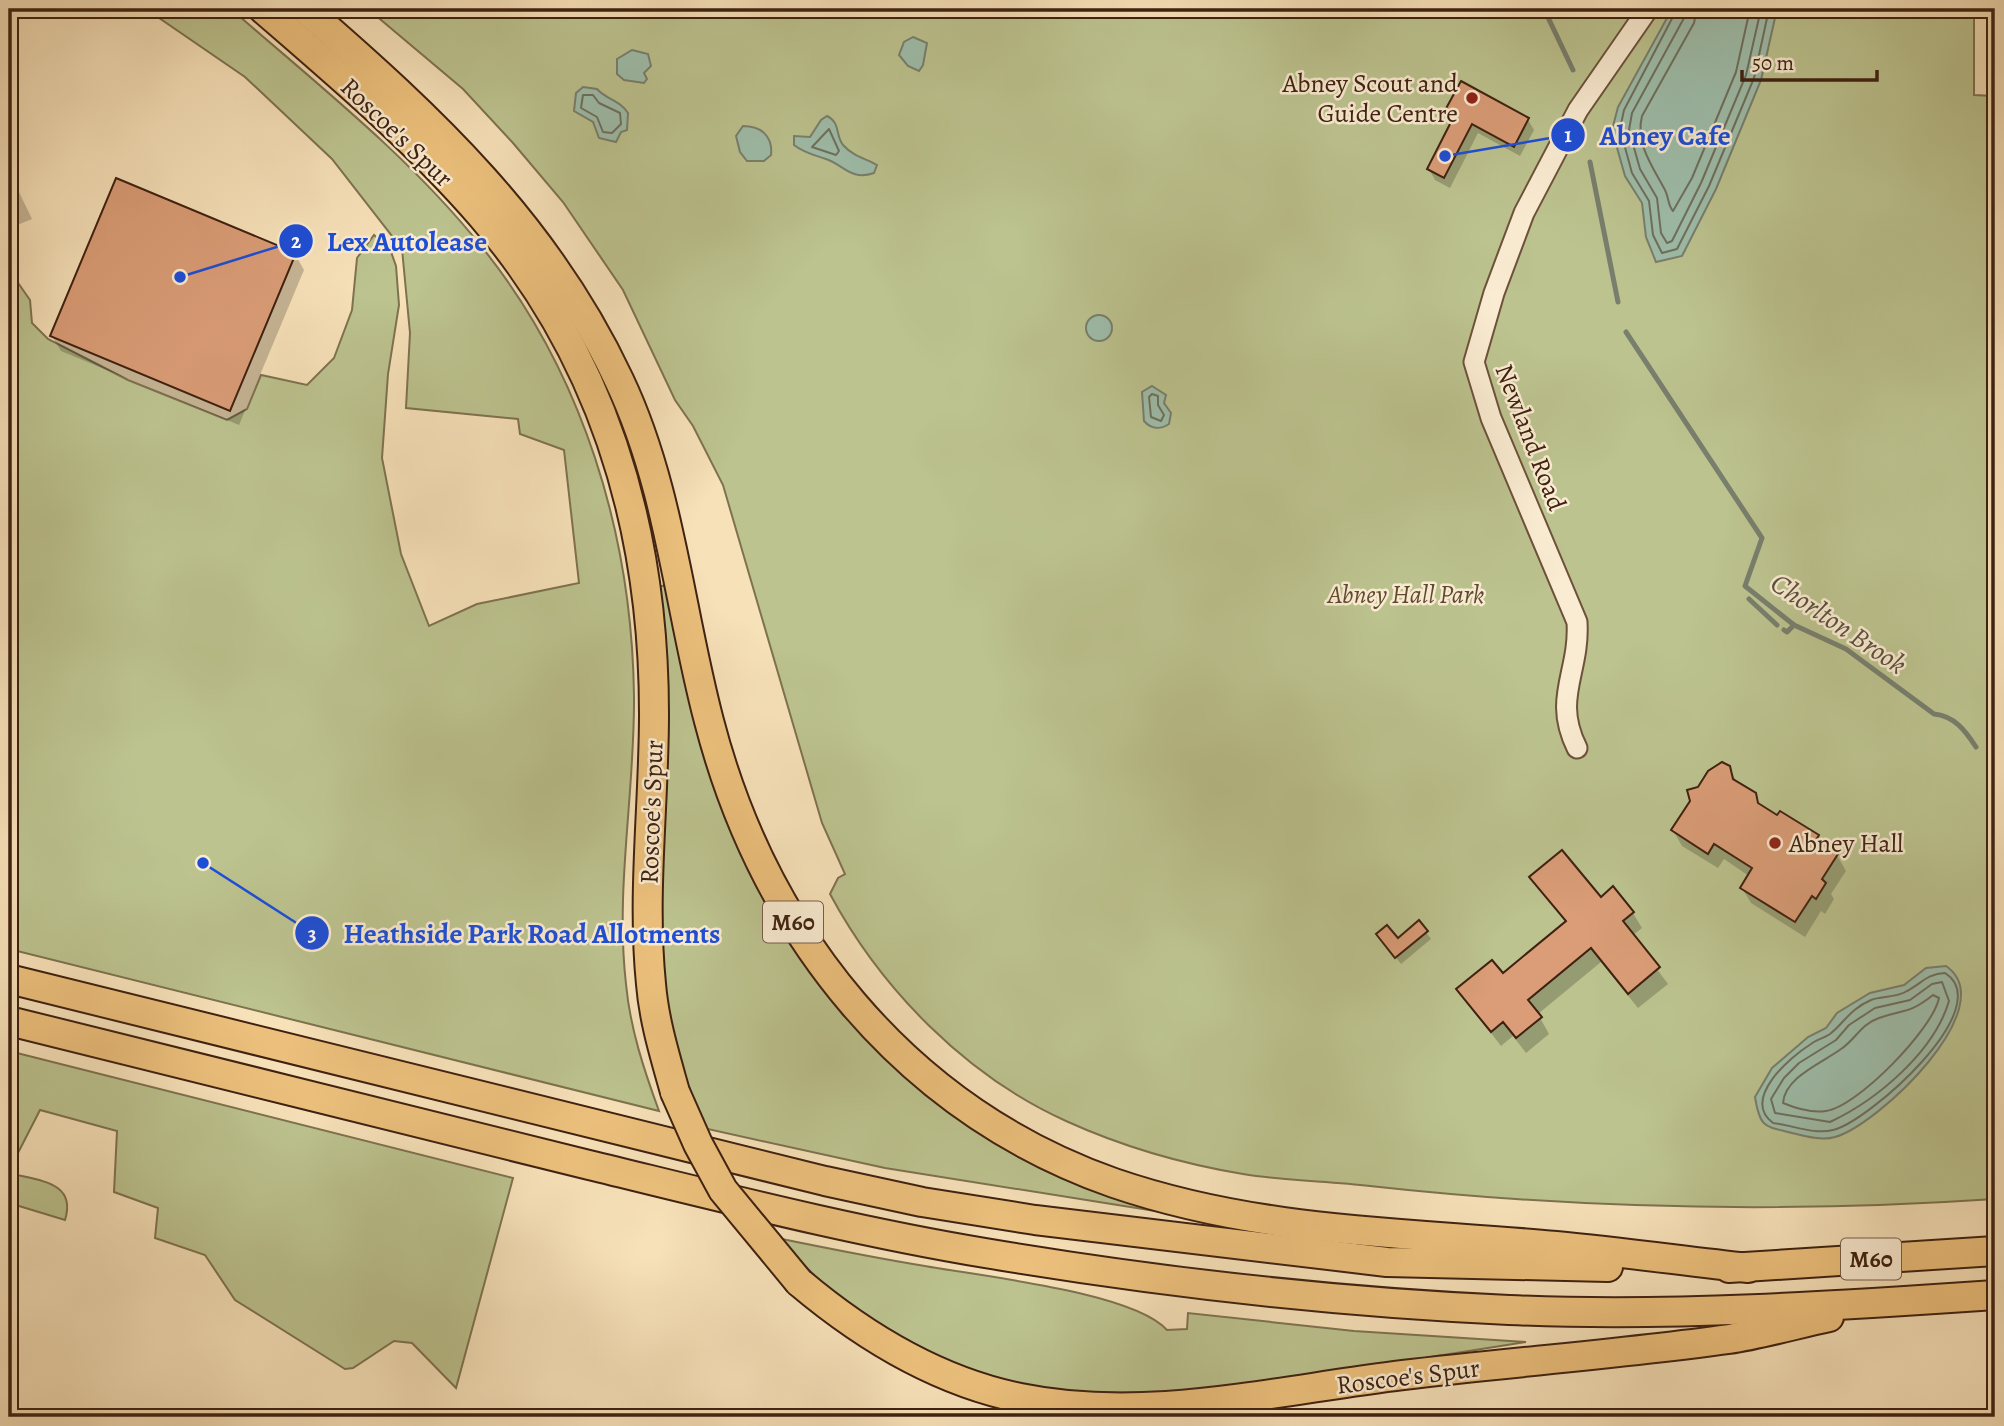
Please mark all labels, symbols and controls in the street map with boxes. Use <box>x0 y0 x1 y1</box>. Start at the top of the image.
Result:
scale bar <box>1742 38 1876 82</box>
text: 50 m <box>1752 49 1794 77</box>
place label: Abney Scout and Guide Centre <box>1282 66 1458 131</box>
street label: Roscoe's Spur <box>333 70 461 195</box>
marker: Abney Scout and Guide Centre <box>1464 90 1480 106</box>
callout: Abney Cafe <box>1550 110 1745 159</box>
text: Abney Cafe <box>1598 117 1731 155</box>
text: 1 <box>1564 121 1572 149</box>
callout: Lex Autolease <box>278 216 502 265</box>
text: Lex Autolease <box>327 223 487 261</box>
text: 2 <box>291 227 301 255</box>
street label: Newland Road <box>1487 359 1574 515</box>
water label: Chorlton Brook <box>1763 564 1914 683</box>
park label: Abney Hall Park <box>1326 577 1484 612</box>
street label: Roscoe's Spur <box>631 739 672 885</box>
place label: Abney Hall <box>1788 826 1903 861</box>
marker: Abney Hall <box>1767 835 1783 851</box>
road number: M60 <box>763 902 823 942</box>
callout: Heathside Park Road Allotments <box>294 909 735 958</box>
text: Heathside Park Road Allotments <box>343 915 721 953</box>
text: 3 <box>307 920 317 948</box>
road number: M60 <box>1841 1238 1901 1280</box>
street label: Roscoe's Spur <box>1334 1350 1482 1403</box>

